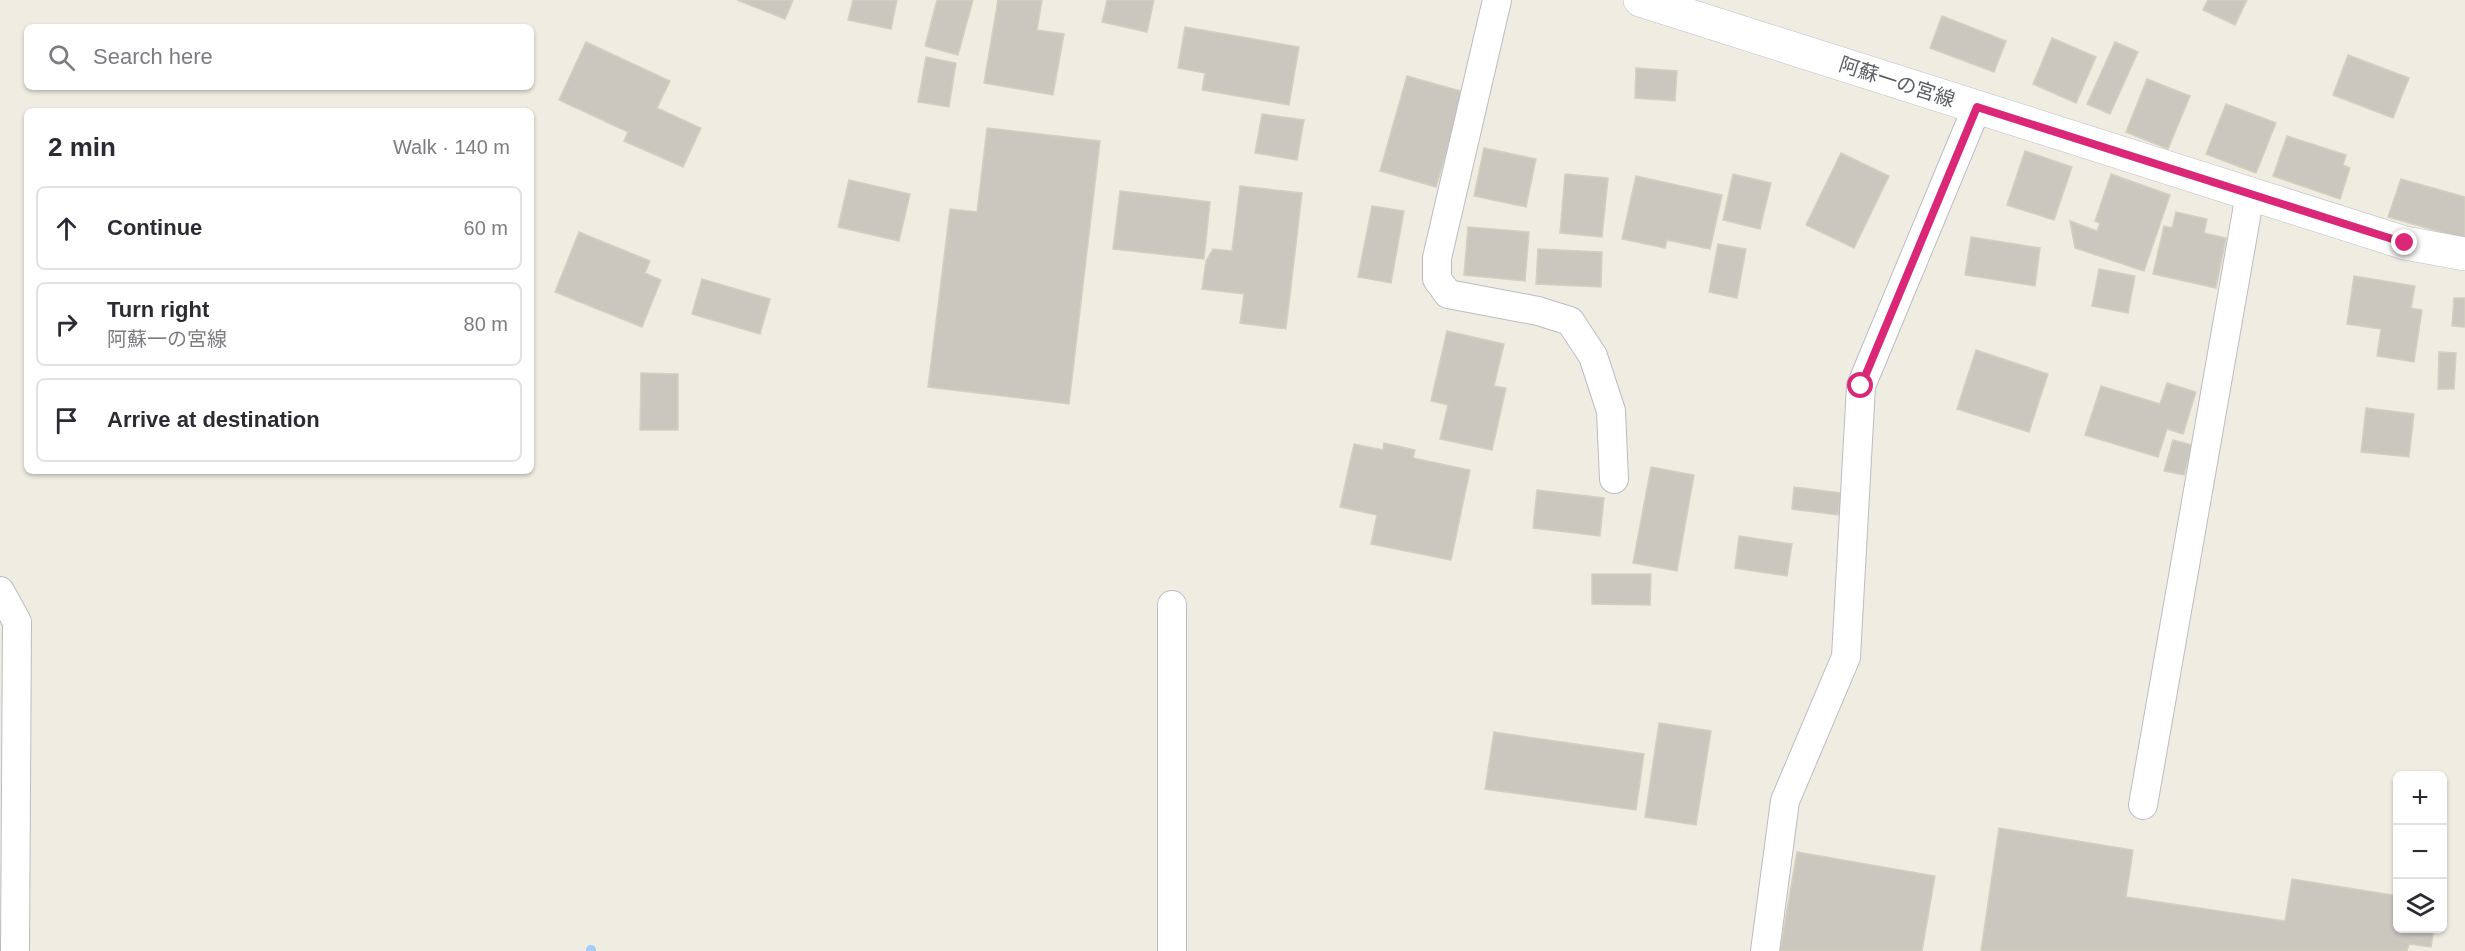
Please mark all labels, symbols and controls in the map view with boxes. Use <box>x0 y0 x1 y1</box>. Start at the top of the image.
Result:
search box <box>24 24 534 90</box>
icon: search <box>45 41 78 74</box>
text: Search here <box>93 44 213 69</box>
street label: 阿蘇一の宮線 <box>1837 53 1957 111</box>
text: 2 min <box>48 132 116 162</box>
text: Walk · 140 m <box>393 136 510 158</box>
icon: ahead <box>50 212 83 245</box>
text: Continue <box>107 215 202 240</box>
text: 60 m <box>464 217 508 239</box>
route end <box>2391 229 2417 255</box>
text: Turn right <box>107 297 209 322</box>
icon: right <box>50 308 83 341</box>
text: 80 m <box>464 313 508 335</box>
text: 阿蘇一の宮線 <box>107 328 227 350</box>
route start <box>1847 372 1873 398</box>
icon: arrive <box>50 404 83 437</box>
text: Arrive at destination <box>107 407 320 432</box>
map controls <box>2393 771 2447 933</box>
button: + <box>2393 771 2447 825</box>
button: − <box>2393 825 2447 879</box>
button: layers <box>2393 879 2447 933</box>

